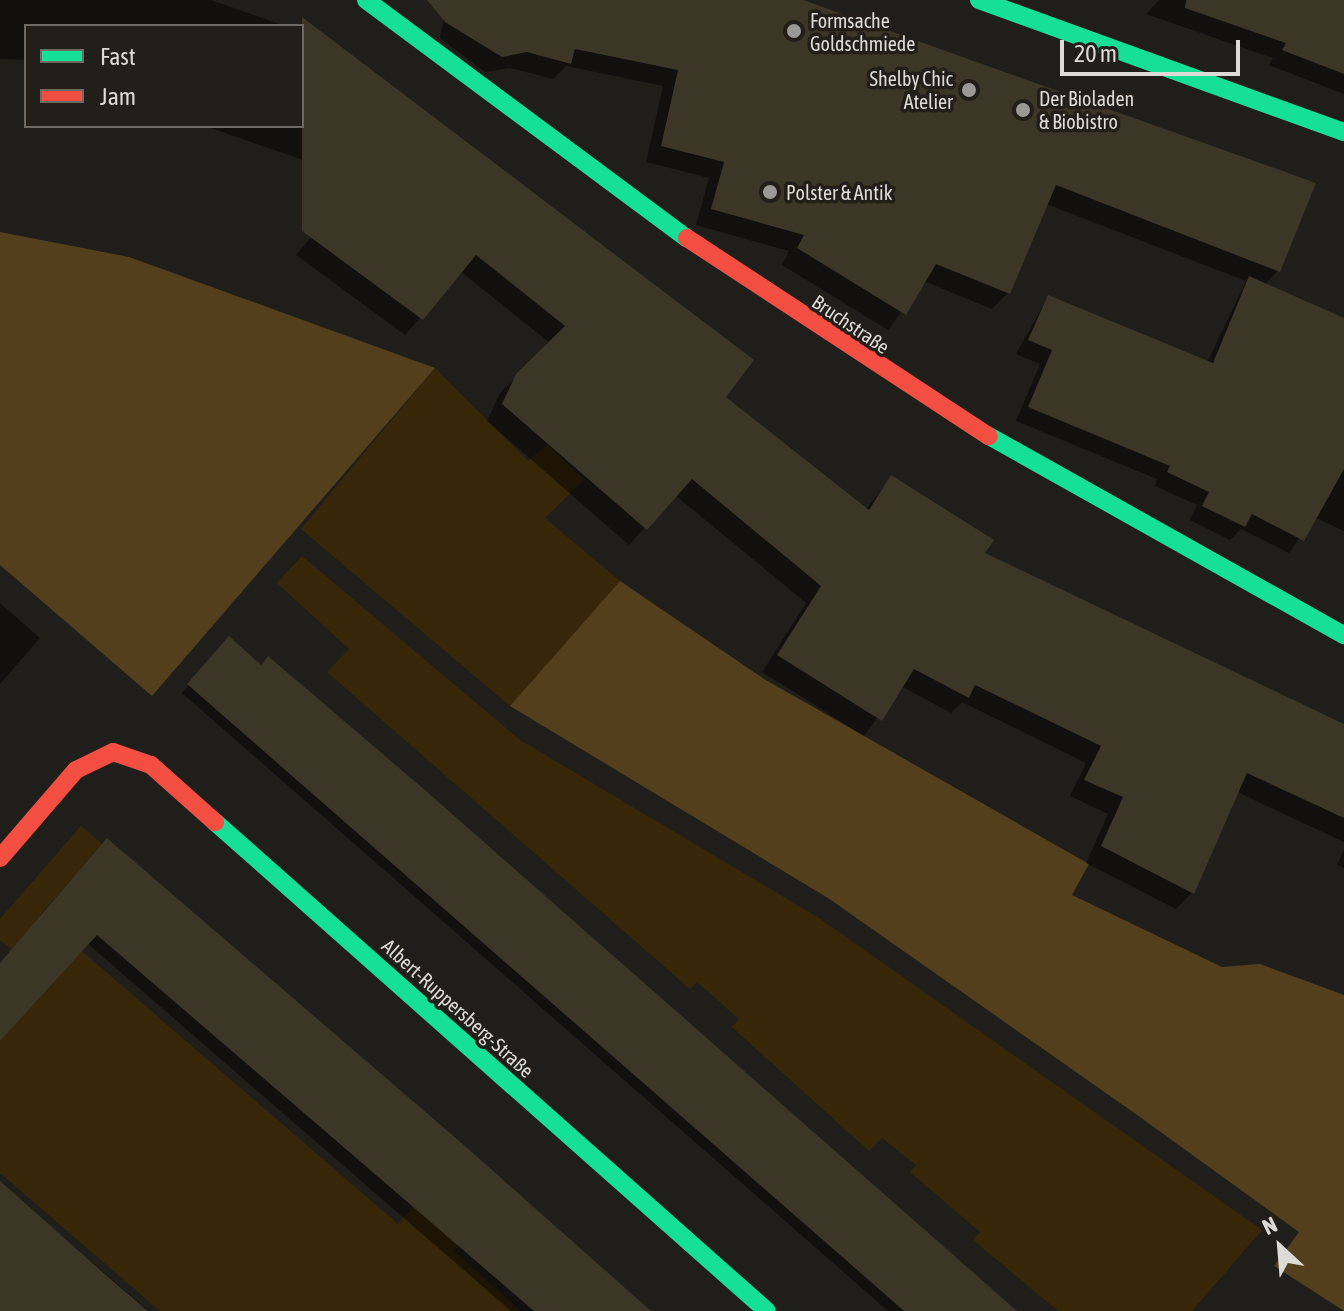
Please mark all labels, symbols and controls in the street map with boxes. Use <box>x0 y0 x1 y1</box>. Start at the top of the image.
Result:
place label: Formsache Goldschmiede <box>810 8 915 55</box>
marker: Formsache Goldschmiede <box>785 22 803 40</box>
legend <box>24 24 304 128</box>
scale bar <box>1064 24 1244 74</box>
text: 20 m <box>1074 40 1117 67</box>
text: Fast <box>100 43 136 70</box>
place label: Shelby Chic Atelier <box>870 66 953 113</box>
marker: Shelby Chic Atelier <box>960 81 978 99</box>
text: Jam <box>100 83 136 110</box>
place label: Der Bioladen & Biobistro <box>1039 86 1134 133</box>
marker: Der Bioladen & Biobistro <box>1014 101 1032 119</box>
place label: Polster & Antik <box>786 180 892 204</box>
marker: Polster & Antik <box>761 183 779 201</box>
street label: Bruchstraße <box>808 289 894 359</box>
street label: Albert-Ruppersberg-Straße <box>377 934 539 1082</box>
north arrow <box>1240 1207 1320 1287</box>
text: N <box>1258 1211 1281 1240</box>

